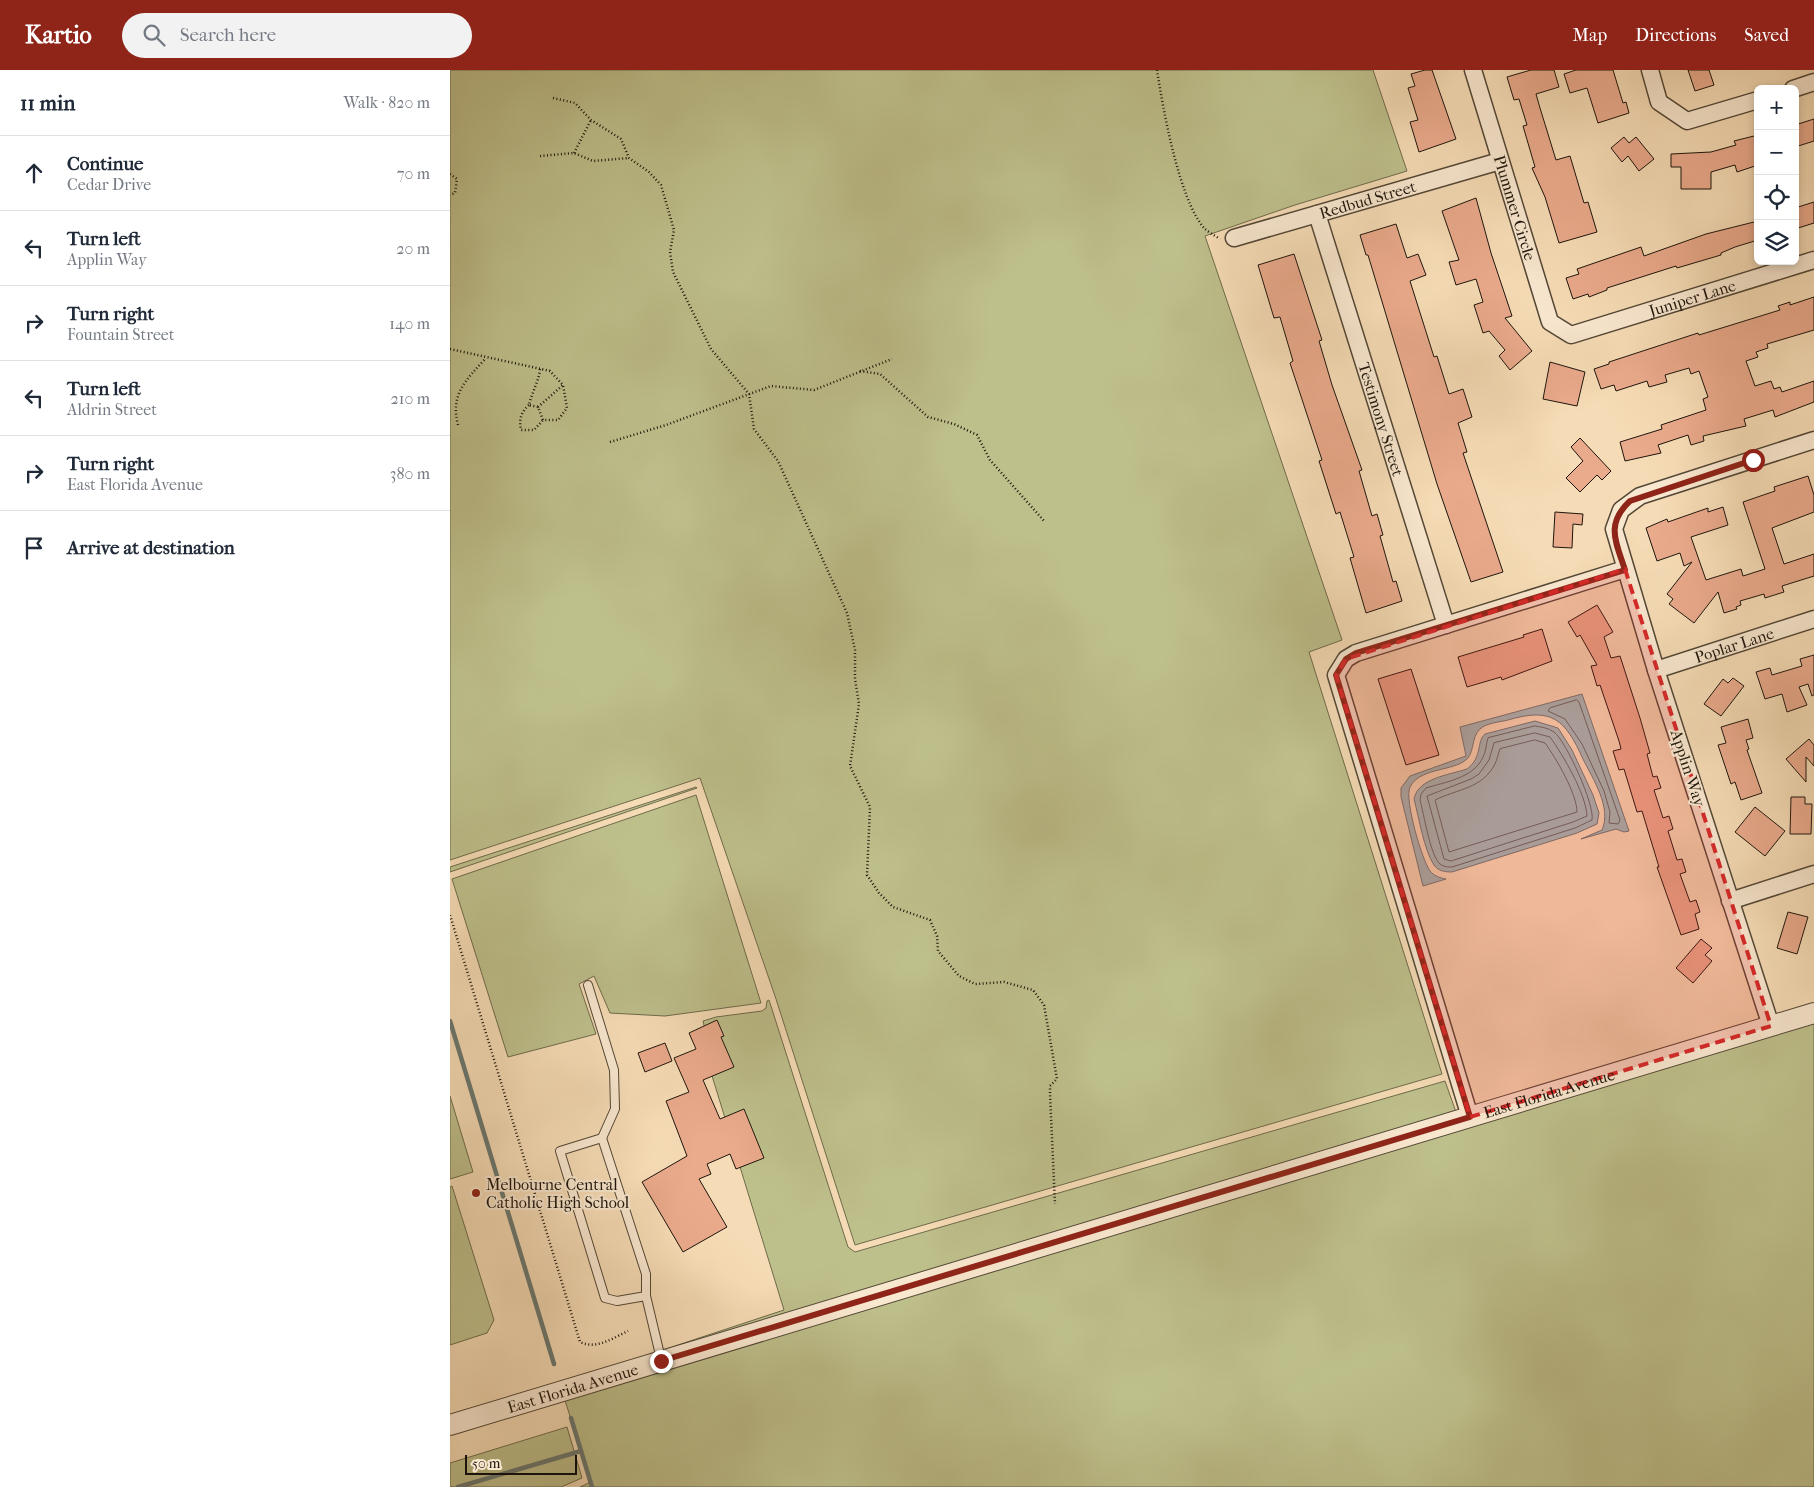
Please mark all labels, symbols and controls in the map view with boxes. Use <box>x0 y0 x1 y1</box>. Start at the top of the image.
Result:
search box <box>122 13 472 58</box>
text: Kartio <box>25 21 92 49</box>
icon: search <box>140 21 168 49</box>
text: Search here <box>180 24 276 46</box>
text: Map <box>1573 25 1607 46</box>
text: Directions <box>1635 25 1716 46</box>
text: Saved <box>1744 25 1789 46</box>
map controls <box>1754 85 1799 265</box>
button: + <box>1754 85 1799 130</box>
text: 11 min <box>20 91 75 115</box>
text: Walk · 820 m <box>343 93 430 112</box>
button: − <box>1754 130 1799 175</box>
text: Continue <box>67 153 143 175</box>
street label: Plummer Circle <box>1490 153 1540 263</box>
icon: ahead <box>20 159 48 187</box>
text: 70 m <box>397 164 430 183</box>
text: Cedar Drive <box>67 175 151 194</box>
button: locate <box>1754 175 1799 220</box>
street label: Redbud Street <box>1317 176 1418 222</box>
button: layers <box>1754 220 1799 265</box>
text: Turn left <box>67 228 141 250</box>
icon: left <box>20 234 48 262</box>
text: 20 m <box>396 239 430 258</box>
text: Applin Way <box>67 250 147 269</box>
street label: Juniper Lane <box>1644 275 1738 321</box>
text: Turn right <box>67 303 154 325</box>
icon: right <box>20 309 48 337</box>
text: 140 m <box>389 314 430 333</box>
text: Fountain Street <box>67 325 175 344</box>
street label: Testimony Street <box>1355 360 1408 479</box>
text: Turn left <box>67 378 141 400</box>
icon: left <box>20 384 48 412</box>
text: 210 m <box>391 389 430 408</box>
text: Aldrin Street <box>67 400 157 419</box>
route start <box>1742 449 1765 472</box>
text: Turn right <box>67 453 154 475</box>
icon: right <box>20 459 48 487</box>
text: 380 m <box>390 464 430 483</box>
text: East Florida Avenue <box>67 475 203 494</box>
icon: arrive <box>20 534 48 562</box>
text: Arrive at destination <box>67 537 235 559</box>
street label: Poplar Lane <box>1692 623 1776 666</box>
street label: Applin Way <box>1666 726 1710 809</box>
street label: East Florida Avenue <box>1481 1064 1617 1122</box>
place label: Melbourne Central Catholic High School <box>486 1175 630 1212</box>
marker: Melbourne Central Catholic High School <box>470 1187 482 1199</box>
route end <box>650 1350 673 1373</box>
street label: East Florida Avenue <box>505 1359 640 1417</box>
scale bar <box>465 1452 578 1475</box>
text: 50 m <box>472 1455 500 1472</box>

